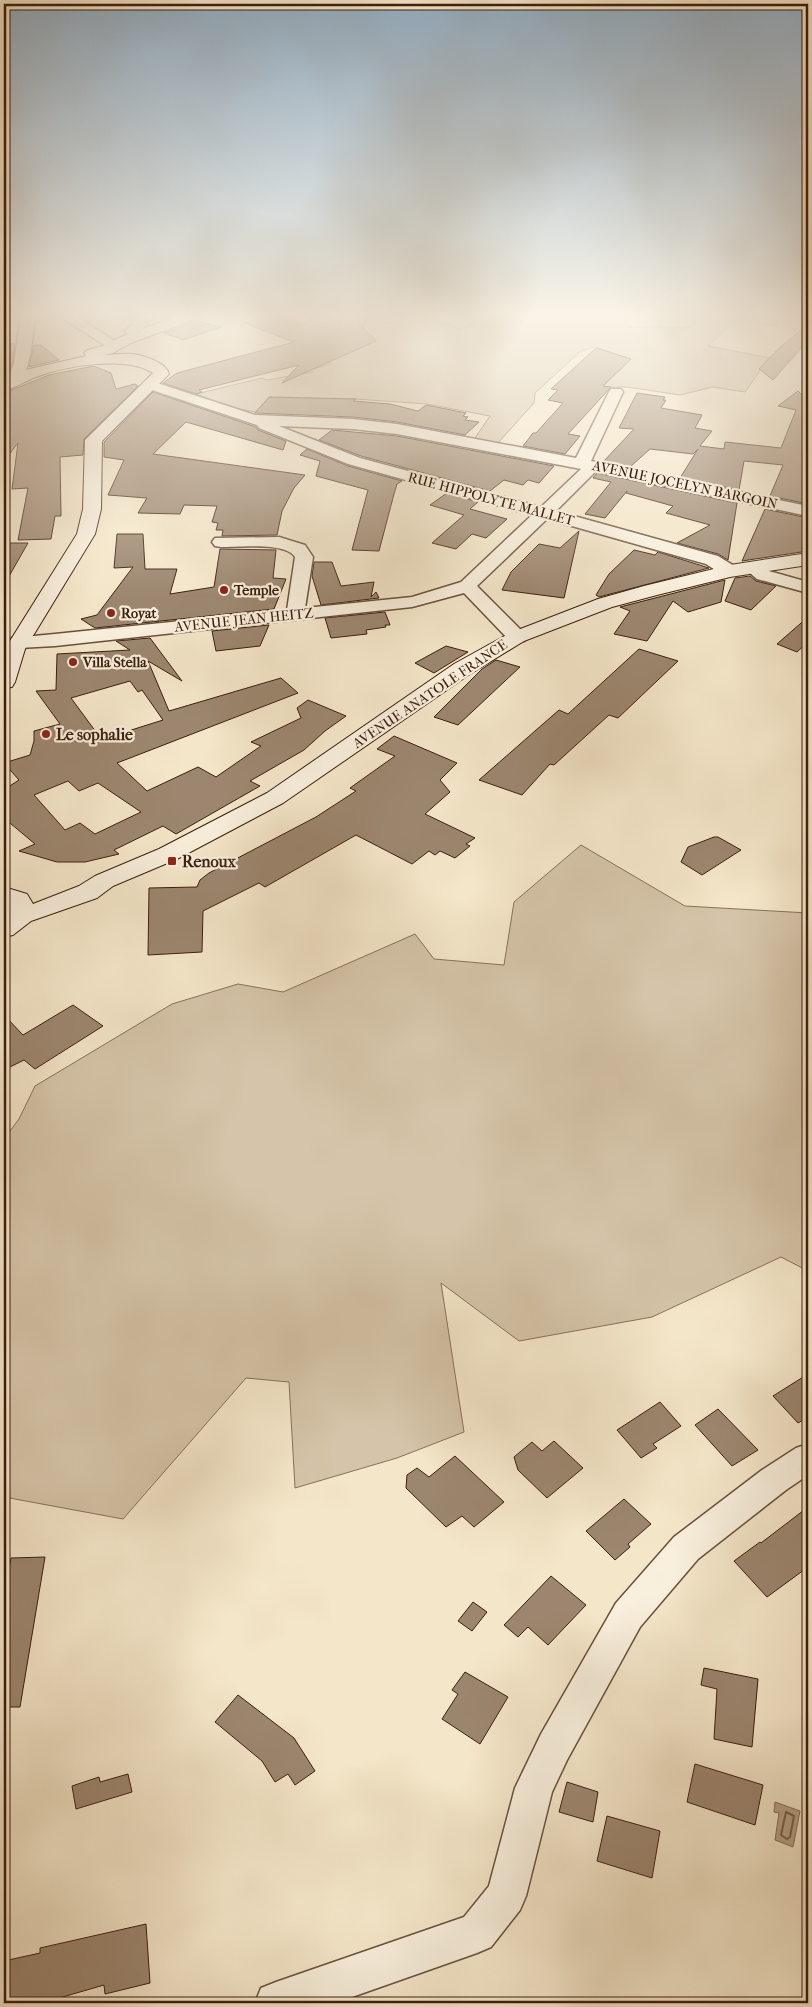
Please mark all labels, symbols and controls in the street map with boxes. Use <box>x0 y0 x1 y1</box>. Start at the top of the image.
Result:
street label: AVENUE JOCELYN BARGOIN <box>590 457 780 513</box>
street label: RUE HIPPOLYTE MALLET <box>406 469 577 530</box>
place label: Temple <box>233 582 279 599</box>
marker: Temple <box>218 584 230 596</box>
street label: AVENUE JEAN HEITZ <box>173 604 315 636</box>
place label: Royat <box>121 605 157 622</box>
marker: Royat <box>105 607 117 619</box>
street label: AVENUE ANATOLE FRANCE <box>349 636 511 753</box>
place label: Villa Stella <box>82 654 147 671</box>
marker: Villa Stella <box>67 656 79 668</box>
place label: Le sophalie <box>56 725 133 745</box>
marker: Le sophalie <box>40 728 52 740</box>
place label: Renoux <box>182 852 237 871</box>
marker: Renoux <box>166 855 178 867</box>

